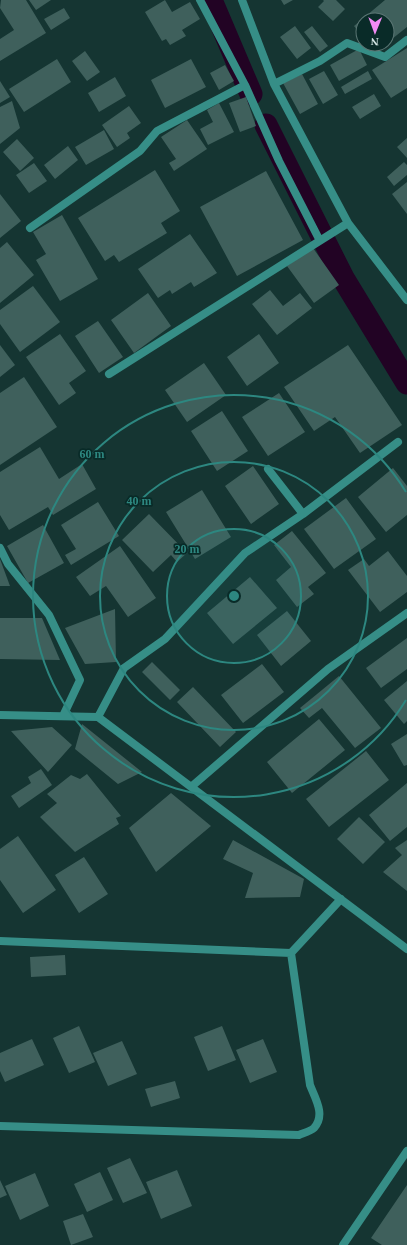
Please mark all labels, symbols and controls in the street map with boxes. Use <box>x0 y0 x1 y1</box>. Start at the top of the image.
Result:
north arrow <box>355 12 395 52</box>
text: N <box>371 36 379 48</box>
text: 60 m <box>80 447 105 461</box>
text: 40 m <box>127 494 152 508</box>
text: 20 m <box>175 542 200 556</box>
centre of rings <box>227 589 241 603</box>

